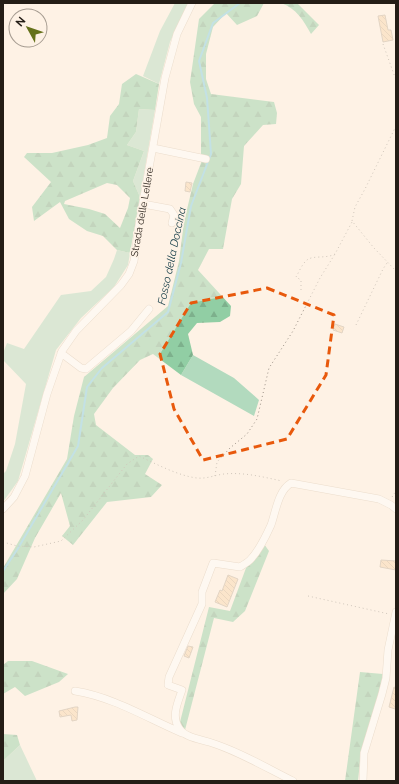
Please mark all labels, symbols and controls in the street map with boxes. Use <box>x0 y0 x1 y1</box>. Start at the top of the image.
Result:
north arrow <box>8 8 48 48</box>
text: N <box>13 14 28 29</box>
street label: Strada delle Lellere <box>129 166 155 258</box>
water label: Fosso della Doccina <box>155 205 189 306</box>

